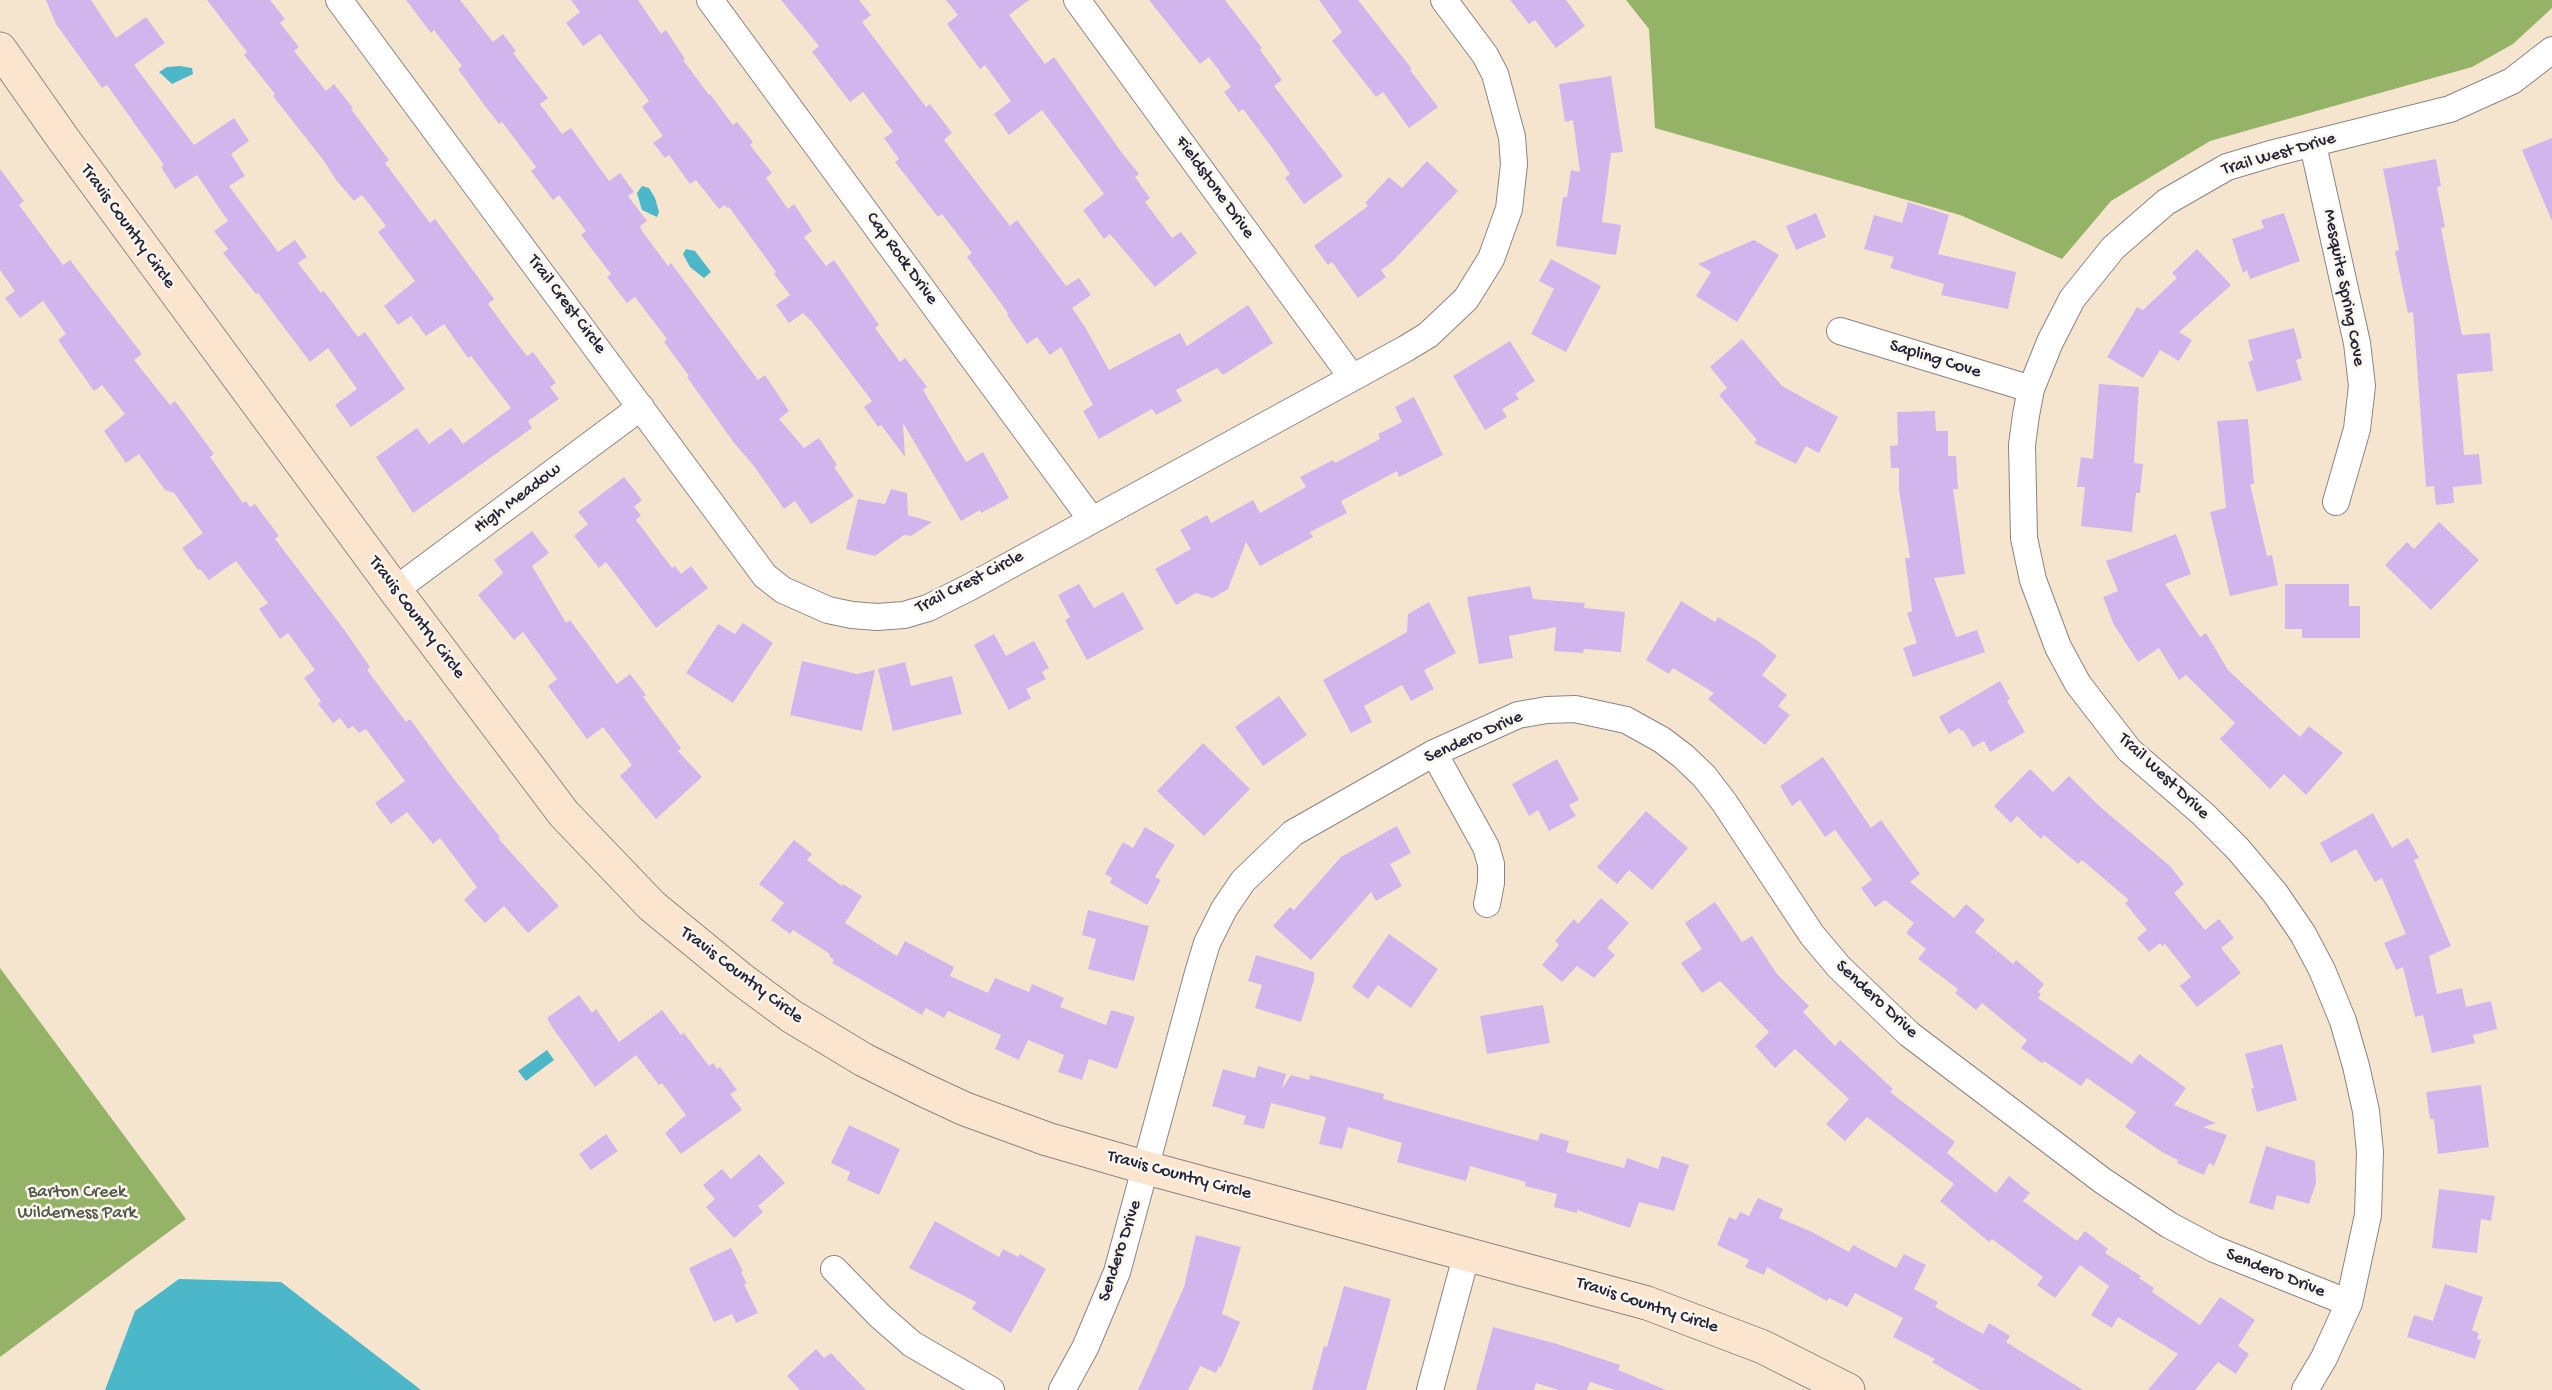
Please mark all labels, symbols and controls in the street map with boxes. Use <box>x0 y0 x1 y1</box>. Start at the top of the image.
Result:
street label: Trail West Drive <box>2220 128 2338 182</box>
street label: Fieldstone Drive <box>1170 132 1258 244</box>
street label: Travis Country Circle <box>75 161 179 293</box>
street label: Cap Rock Drive <box>860 208 942 310</box>
street label: Mesquite Spring Cove <box>2317 208 2369 368</box>
street label: Trail Crest Circle <box>522 251 610 359</box>
street label: Sapling Cove <box>1887 336 1983 384</box>
street label: High Meadow <box>470 459 566 539</box>
street label: Trail Crest Circle <box>912 546 1028 620</box>
street label: Travis Country Circle <box>363 552 469 684</box>
street label: Sendero Drive <box>1422 707 1526 769</box>
street label: Trail West Drive <box>2113 729 2213 825</box>
street label: Travis Country Circle <box>675 923 807 1029</box>
street label: Sendero Drive <box>1830 956 1922 1044</box>
street label: Travis Country Circle <box>1105 1146 1253 1206</box>
park label: Barton Creek Wilderness Park <box>17 1182 137 1224</box>
street label: Sendero Drive <box>1094 1198 1148 1304</box>
street label: Sendero Drive <box>2222 1244 2328 1304</box>
street label: Travis Country Circle <box>1573 1273 1721 1339</box>

